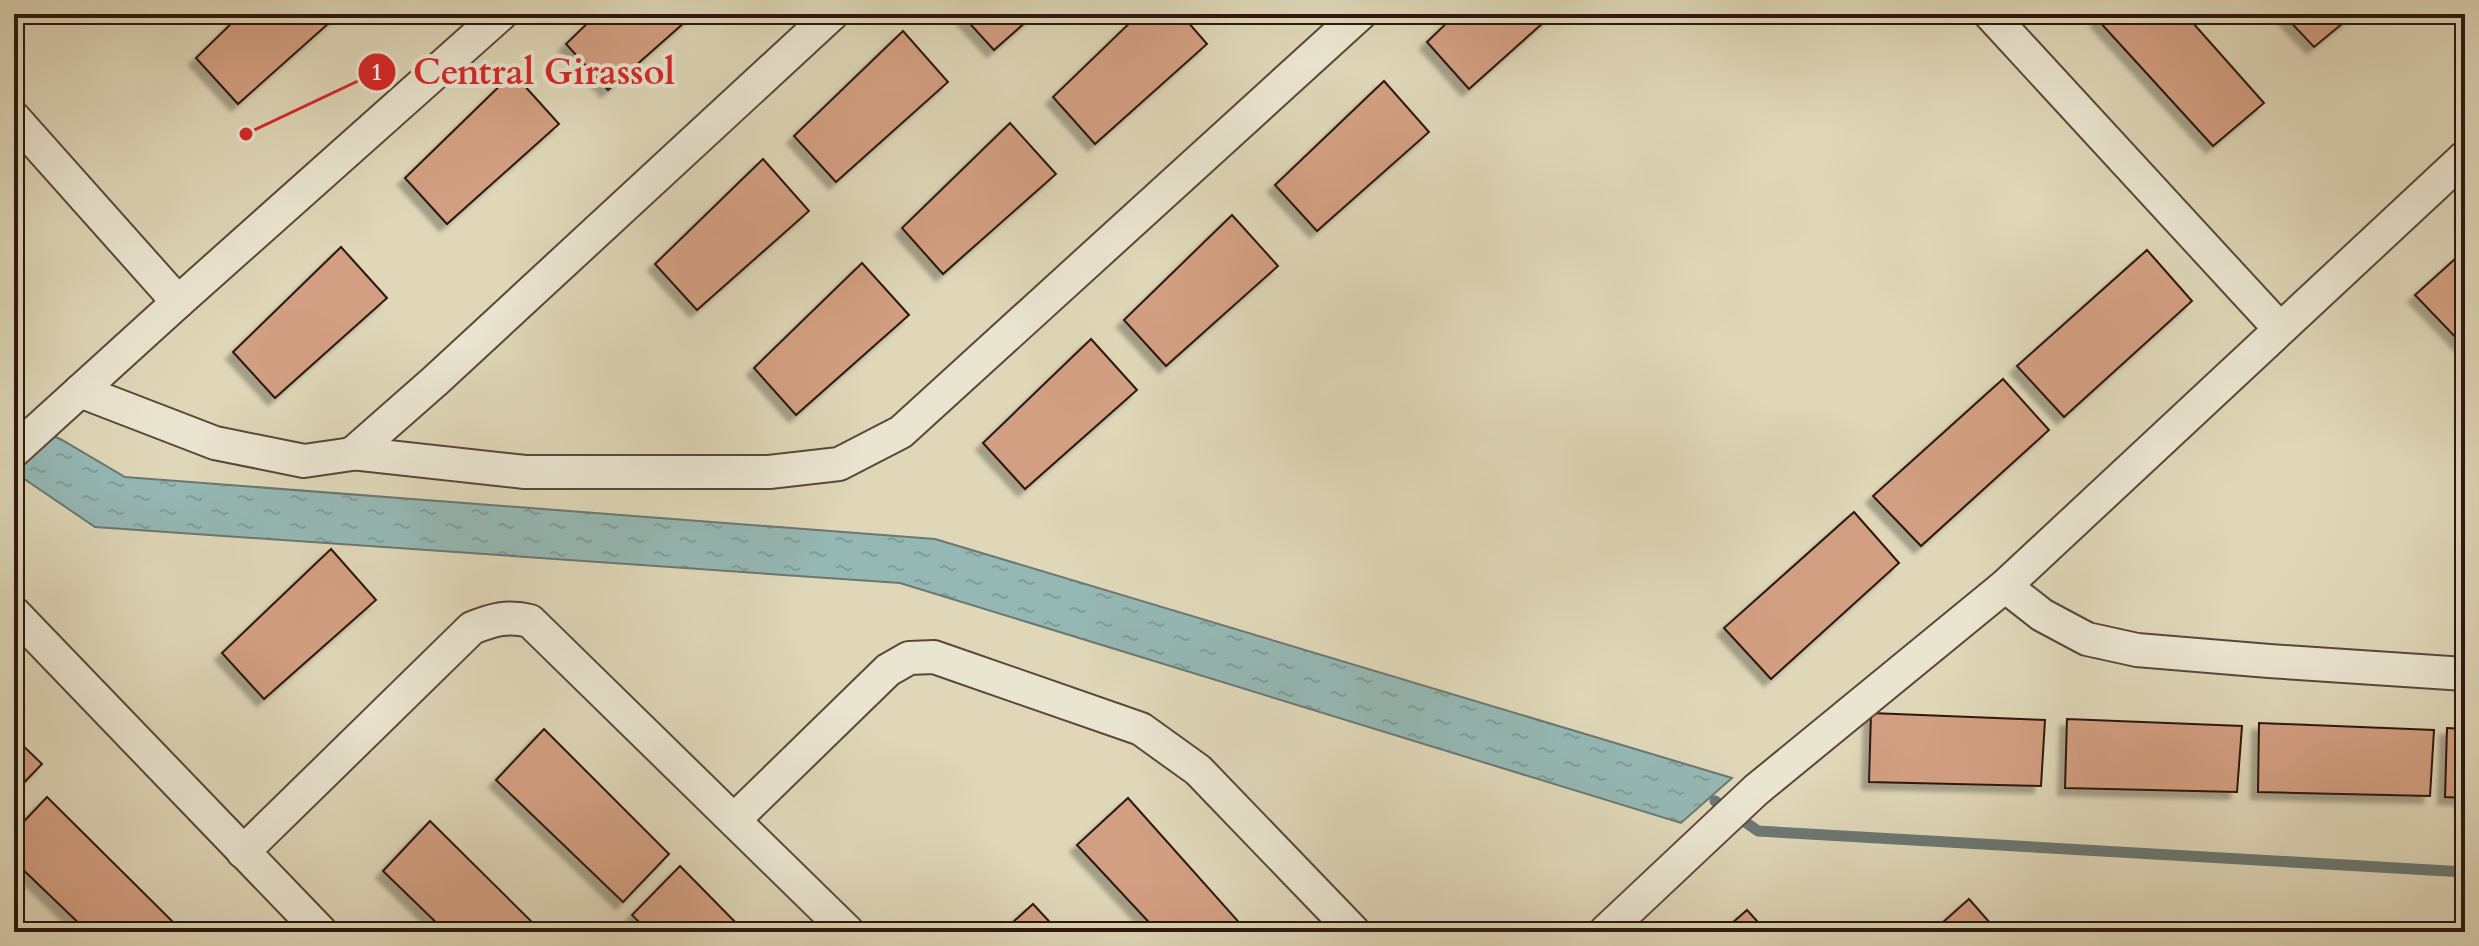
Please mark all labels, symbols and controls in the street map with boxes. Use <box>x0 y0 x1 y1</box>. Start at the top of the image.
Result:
callout: Central Girassol <box>357 42 691 102</box>
text: Central Girassol <box>413 48 675 97</box>
text: 1 <box>371 56 383 89</box>

